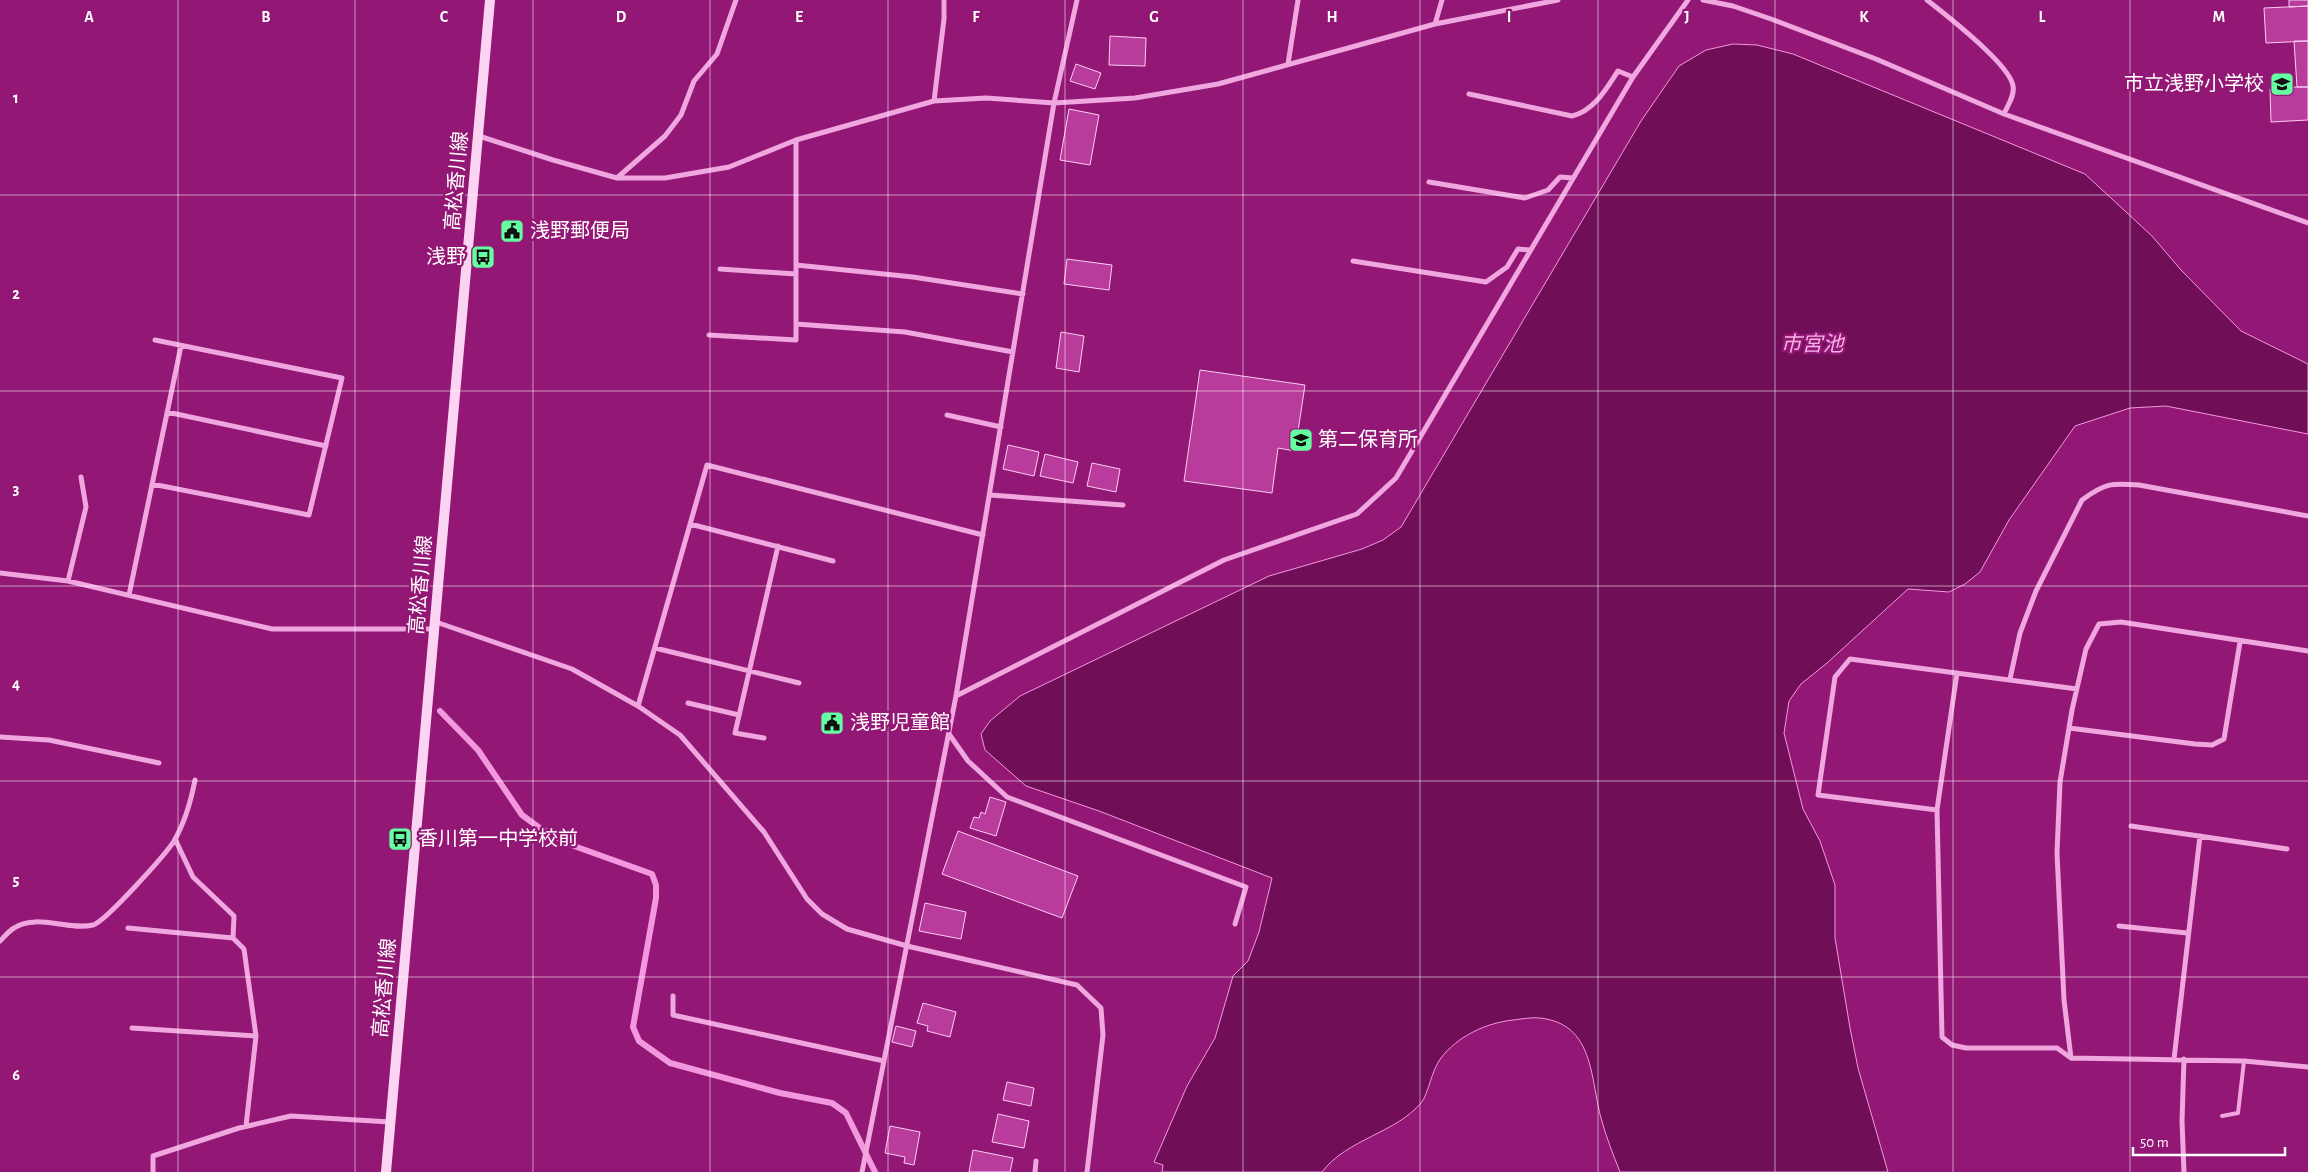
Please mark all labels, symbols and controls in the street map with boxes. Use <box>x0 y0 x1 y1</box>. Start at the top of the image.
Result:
text: A <box>84 9 94 25</box>
text: B <box>261 9 271 25</box>
text: C <box>440 9 449 25</box>
text: D <box>616 9 627 25</box>
text: E <box>795 9 803 25</box>
text: F <box>972 9 980 25</box>
text: G <box>1149 9 1159 25</box>
text: H <box>1326 9 1338 25</box>
text: I <box>1507 9 1511 25</box>
text: J <box>1684 9 1690 25</box>
text: K <box>1859 9 1869 25</box>
text: L <box>2039 9 2046 25</box>
text: M <box>2213 9 2225 25</box>
school or university icon: 市立浅野小学校 <box>2269 71 2295 97</box>
place label: 市立浅野小学校 <box>2124 73 2264 94</box>
text: 1 <box>13 90 19 106</box>
street label: 高松香川線 <box>441 130 471 232</box>
public building icon: 浅野郵便局 <box>499 218 525 244</box>
place label: 浅野郵便局 <box>530 220 630 241</box>
bus stop icon: 浅野 <box>470 244 496 270</box>
place label: 浅野 <box>426 246 466 267</box>
text: 2 <box>12 286 20 302</box>
water label: 市宮池 <box>1781 333 1845 355</box>
school or university icon: 第二保育所 <box>1288 427 1314 453</box>
place label: 第二保育所 <box>1318 429 1418 450</box>
text: 3 <box>13 481 20 497</box>
street label: 高松香川線 <box>405 534 435 636</box>
text: 4 <box>12 676 20 692</box>
public building icon: 浅野児童館 <box>819 710 845 736</box>
place label: 浅野児童館 <box>850 712 950 733</box>
bus stop icon: 香川第一中学校前 <box>387 826 413 852</box>
place label: 香川第一中学校前 <box>418 828 578 849</box>
text: 5 <box>13 872 20 888</box>
street label: 高松香川線 <box>369 937 399 1039</box>
text: 6 <box>12 1067 20 1083</box>
scale bar <box>2133 1124 2286 1156</box>
text: 50 m <box>2140 1135 2169 1150</box>

